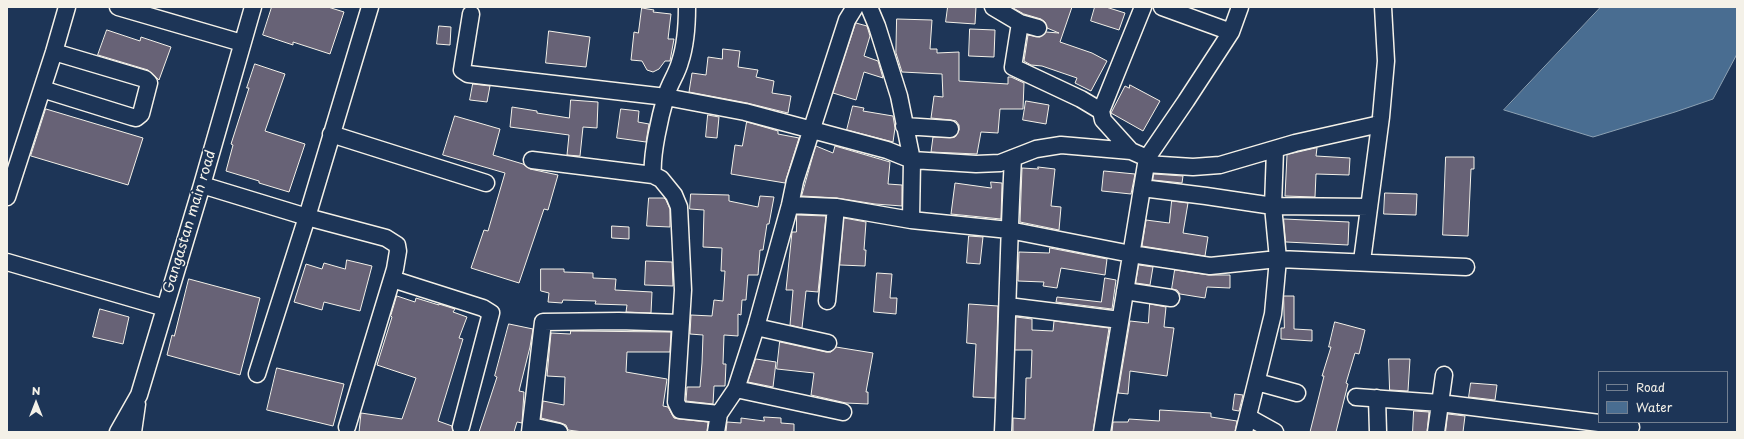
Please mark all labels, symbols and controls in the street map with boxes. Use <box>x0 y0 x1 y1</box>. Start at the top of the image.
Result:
street label: Gangastan main road <box>160 148 220 296</box>
legend <box>1598 371 1728 423</box>
text: Road <box>1636 378 1665 396</box>
text: N <box>32 382 40 399</box>
north arrow <box>16 383 56 423</box>
text: Water <box>1636 398 1672 416</box>

